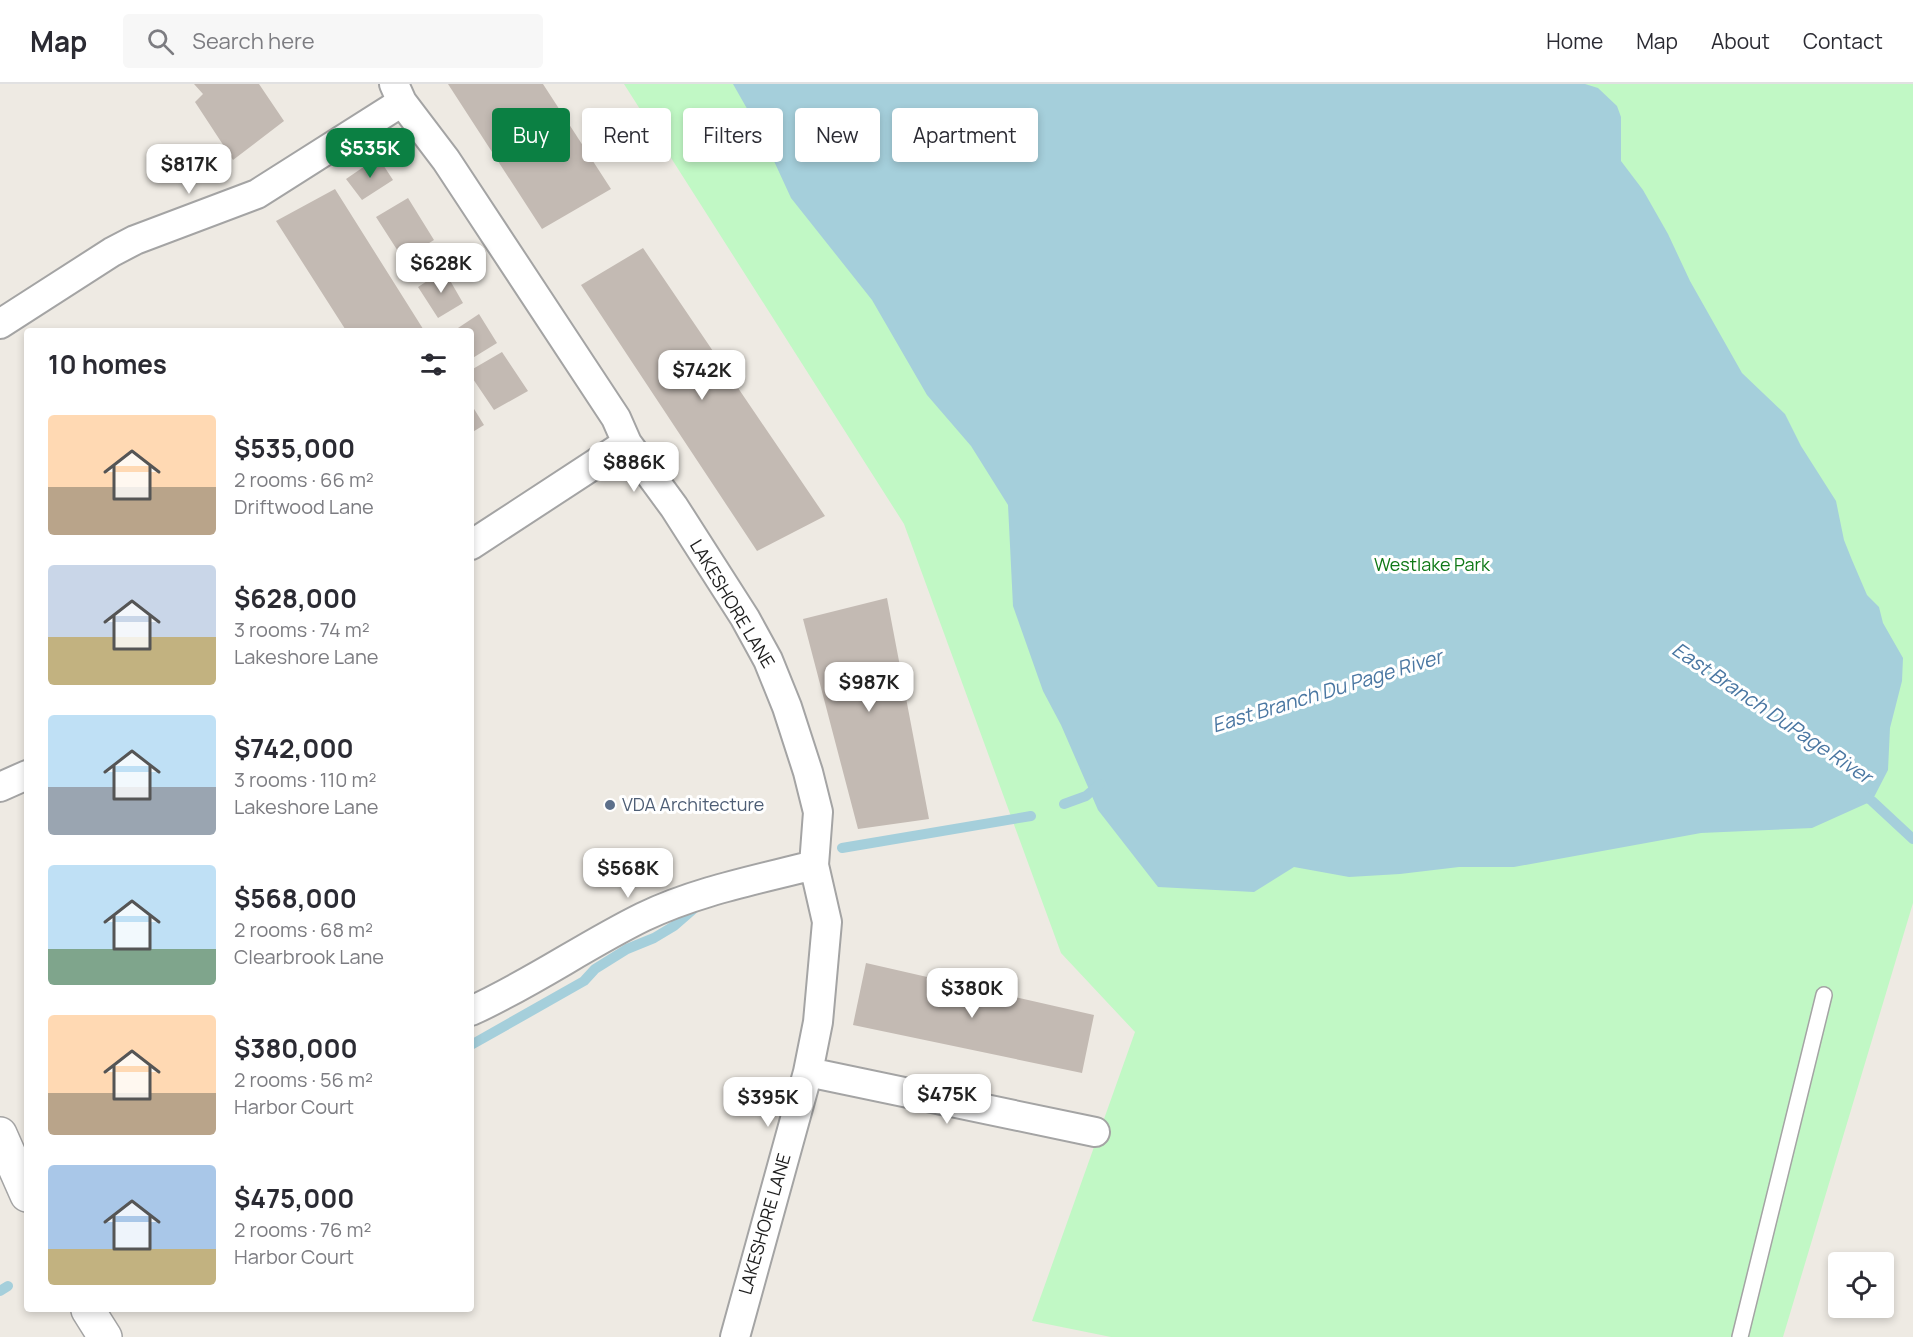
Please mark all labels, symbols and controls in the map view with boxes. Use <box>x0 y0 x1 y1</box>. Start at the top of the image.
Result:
search box <box>123 14 543 68</box>
text: Map <box>30 22 87 60</box>
icon: search <box>144 25 177 58</box>
text: Search here <box>192 26 315 56</box>
text: Home <box>1546 27 1603 55</box>
text: Map <box>1636 27 1678 55</box>
text: About <box>1711 27 1770 55</box>
text: Contact <box>1803 27 1883 55</box>
chip: Buy <box>492 108 570 162</box>
chip: Rent <box>582 108 671 162</box>
chip: Filters <box>683 108 783 162</box>
chip: New <box>795 108 880 162</box>
chip: Apartment <box>892 108 1038 162</box>
pin: $535K <box>328 128 412 179</box>
text: $535K <box>340 134 400 161</box>
pin: $817K <box>147 144 231 195</box>
text: $817K <box>160 150 218 177</box>
pin: $628K <box>399 243 483 294</box>
text: $628K <box>410 249 472 276</box>
text: 10 homes <box>48 346 167 382</box>
icon: filters <box>417 348 450 381</box>
pin: $742K <box>660 350 744 401</box>
text: $742K <box>672 356 732 383</box>
text: $535,000 <box>234 430 355 466</box>
icon: home <box>96 439 168 511</box>
pin: $886K <box>592 442 676 493</box>
text: $886K <box>603 448 665 475</box>
text: 2 rooms · 66 m² <box>234 466 374 493</box>
text: Driftwood Lane <box>234 493 374 520</box>
street label: LAKESHORE LANE <box>685 535 781 672</box>
park label: Westlake Park <box>1374 552 1491 576</box>
text: $628,000 <box>234 580 357 616</box>
icon: home <box>96 589 168 661</box>
text: 3 rooms · 74 m² <box>234 616 370 643</box>
water label: East Branch DuPage River <box>1667 636 1880 791</box>
water label: East Branch Du Page River <box>1208 642 1448 738</box>
text: Lakeshore Lane <box>234 643 378 670</box>
pin: $987K <box>827 662 911 713</box>
text: $987K <box>839 668 899 695</box>
text: $742,000 <box>234 730 354 766</box>
icon: home <box>96 739 168 811</box>
text: 3 rooms · 110 m² <box>234 766 376 793</box>
place label: VDA Architecture <box>622 792 764 816</box>
text: Lakeshore Lane <box>234 793 378 820</box>
marker: VDA Architecture <box>603 798 617 812</box>
pin: $568K <box>586 848 670 899</box>
text: $568K <box>597 854 659 881</box>
text: $568,000 <box>234 880 357 916</box>
icon: home <box>96 889 168 961</box>
text: 2 rooms · 68 m² <box>234 916 373 943</box>
text: Clearbrook Lane <box>234 943 384 970</box>
pin: $380K <box>930 968 1014 1019</box>
text: $380K <box>941 974 1003 1001</box>
text: $380,000 <box>234 1030 358 1066</box>
icon: home <box>96 1039 168 1111</box>
text: 2 rooms · 56 m² <box>234 1066 373 1093</box>
pin: $475K <box>905 1074 989 1125</box>
pin: $395K <box>726 1077 810 1128</box>
text: $475K <box>917 1080 977 1107</box>
text: $395K <box>737 1083 799 1110</box>
text: Harbor Court <box>234 1093 354 1120</box>
street label: LAKESHORE LANE <box>732 1150 796 1297</box>
text: $475,000 <box>234 1180 354 1216</box>
icon: home <box>96 1189 168 1261</box>
text: 2 rooms · 76 m² <box>234 1216 371 1243</box>
text: Harbor Court <box>234 1243 354 1270</box>
map controls <box>1828 1252 1894 1318</box>
button: locate <box>1828 1252 1894 1318</box>

